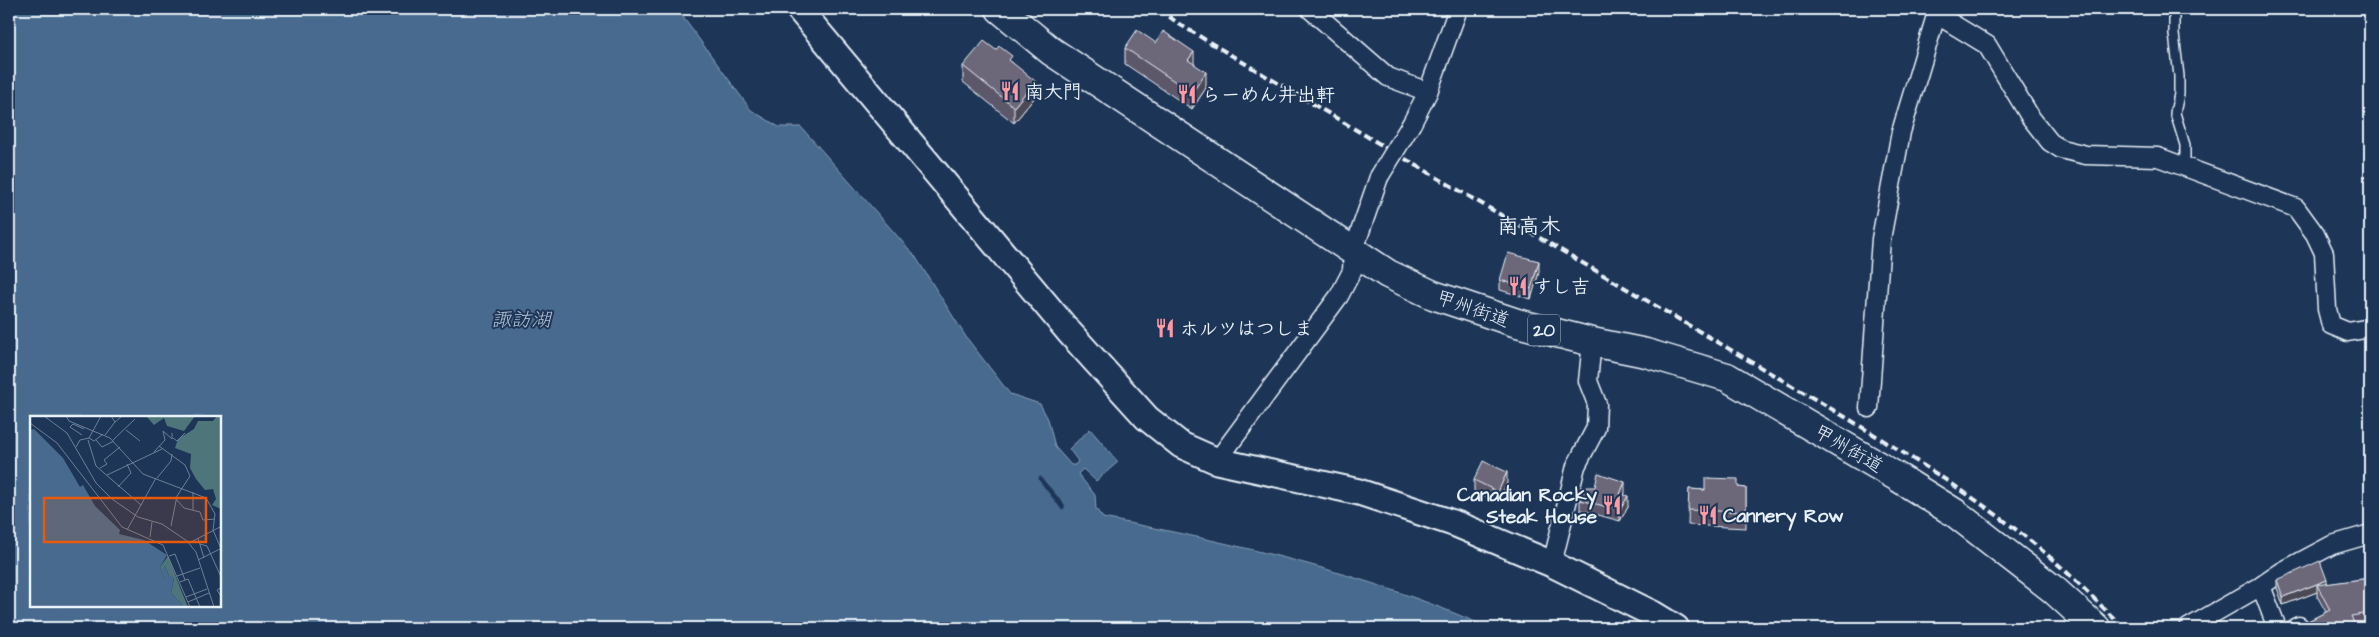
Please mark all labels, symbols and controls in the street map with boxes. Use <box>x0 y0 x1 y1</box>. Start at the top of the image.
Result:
place label: 南大門 <box>1025 79 1082 106</box>
restaurant icon: 南大門 <box>999 80 1021 102</box>
place label: らーめん井出軒 <box>1202 82 1335 109</box>
restaurant icon: らーめん井出軒 <box>1176 83 1198 105</box>
district label: 南高木 <box>1498 212 1561 241</box>
place label: すし吉 <box>1533 274 1590 301</box>
restaurant icon: すし吉 <box>1507 275 1529 297</box>
street label: 甲州街道 <box>1432 284 1513 335</box>
water label: 諏訪湖 <box>491 306 553 334</box>
road number: 20 <box>1528 314 1560 346</box>
place label: ホルツはつしま <box>1180 316 1313 343</box>
restaurant icon: ホルツはつしま <box>1154 317 1176 339</box>
inset map <box>30 416 221 607</box>
street label: 甲州街道 <box>1809 419 1888 480</box>
place label: Canadian Rocky Steak House <box>1457 482 1598 531</box>
restaurant icon: Canadian Rocky Steak House <box>1601 494 1623 516</box>
place label: Cannery Row <box>1723 503 1844 531</box>
restaurant icon: Cannery Row <box>1697 504 1719 526</box>

